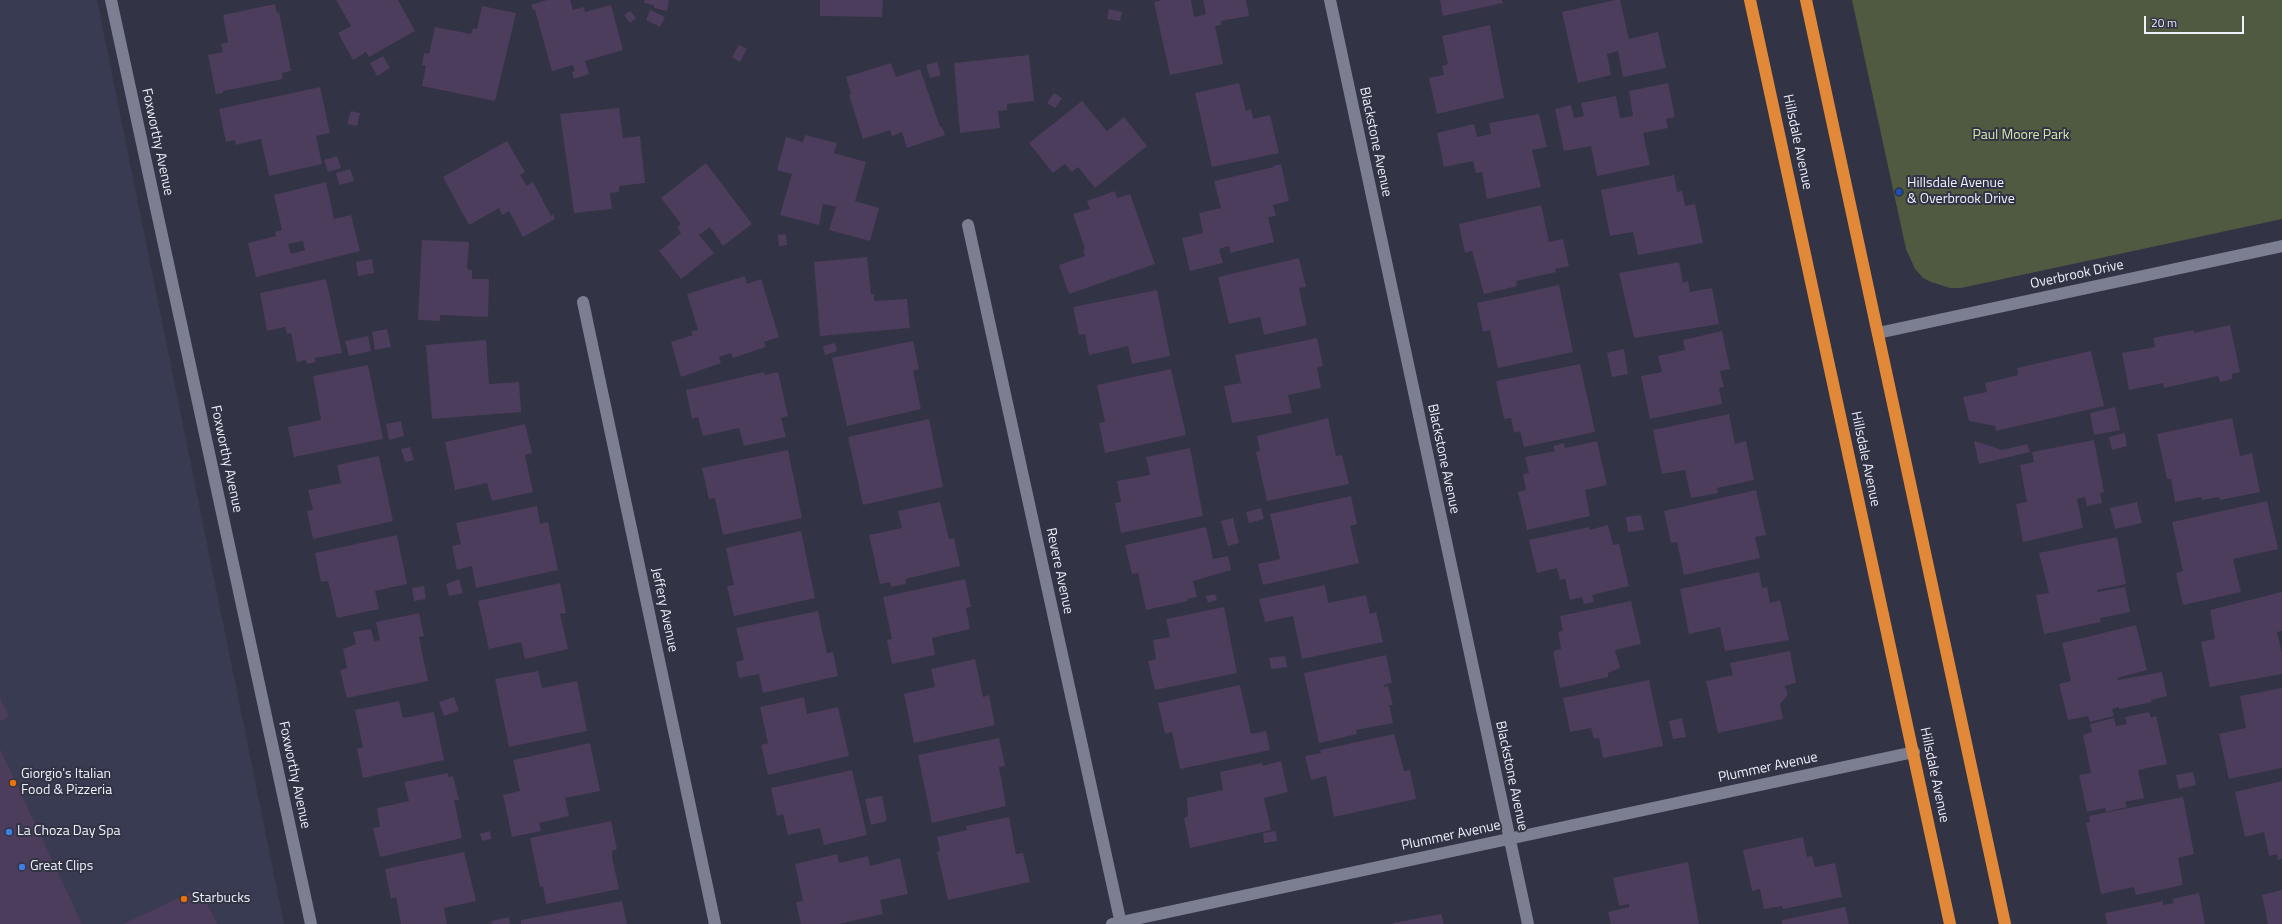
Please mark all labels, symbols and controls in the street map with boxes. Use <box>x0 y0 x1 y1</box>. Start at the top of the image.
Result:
scale bar <box>2146 8 2246 34</box>
text: 20 m <box>2151 13 2177 32</box>
street label: Blackstone Avenue <box>1355 85 1395 199</box>
street label: Foxworthy Avenue <box>137 87 177 197</box>
street label: Hillsdale Avenue <box>1779 93 1815 191</box>
park label: Paul Moore Park <box>1972 128 2070 144</box>
place label: Hillsdale Avenue & Overbrook Drive <box>1907 176 2015 208</box>
marker: Hillsdale Avenue & Overbrook Drive <box>1894 187 1904 197</box>
street label: Overbrook Drive <box>2029 257 2125 293</box>
street label: Blackstone Avenue <box>1423 402 1463 516</box>
street label: Foxworthy Avenue <box>206 404 246 514</box>
street label: Hillsdale Avenue <box>1847 410 1883 508</box>
street label: Revere Avenue <box>1042 526 1076 616</box>
street label: Jeffery Avenue <box>647 566 681 654</box>
street label: Blackstone Avenue <box>1491 719 1531 833</box>
street label: Foxworthy Avenue <box>274 720 314 830</box>
street label: Hillsdale Avenue <box>1916 726 1952 824</box>
street label: Plummer Avenue <box>1717 749 1819 787</box>
place label: Giorgio's Italian Food & Pizzeria <box>21 767 112 800</box>
marker: Giorgio's Italian Food & Pizzeria <box>8 778 18 788</box>
street label: Plummer Avenue <box>1400 817 1502 855</box>
place label: La Choza Day Spa <box>17 824 121 840</box>
marker: La Choza Day Spa <box>4 827 14 837</box>
place label: Great Clips <box>30 859 93 875</box>
marker: Great Clips <box>17 862 27 872</box>
place label: Starbucks <box>192 891 250 907</box>
marker: Starbucks <box>179 894 189 904</box>

